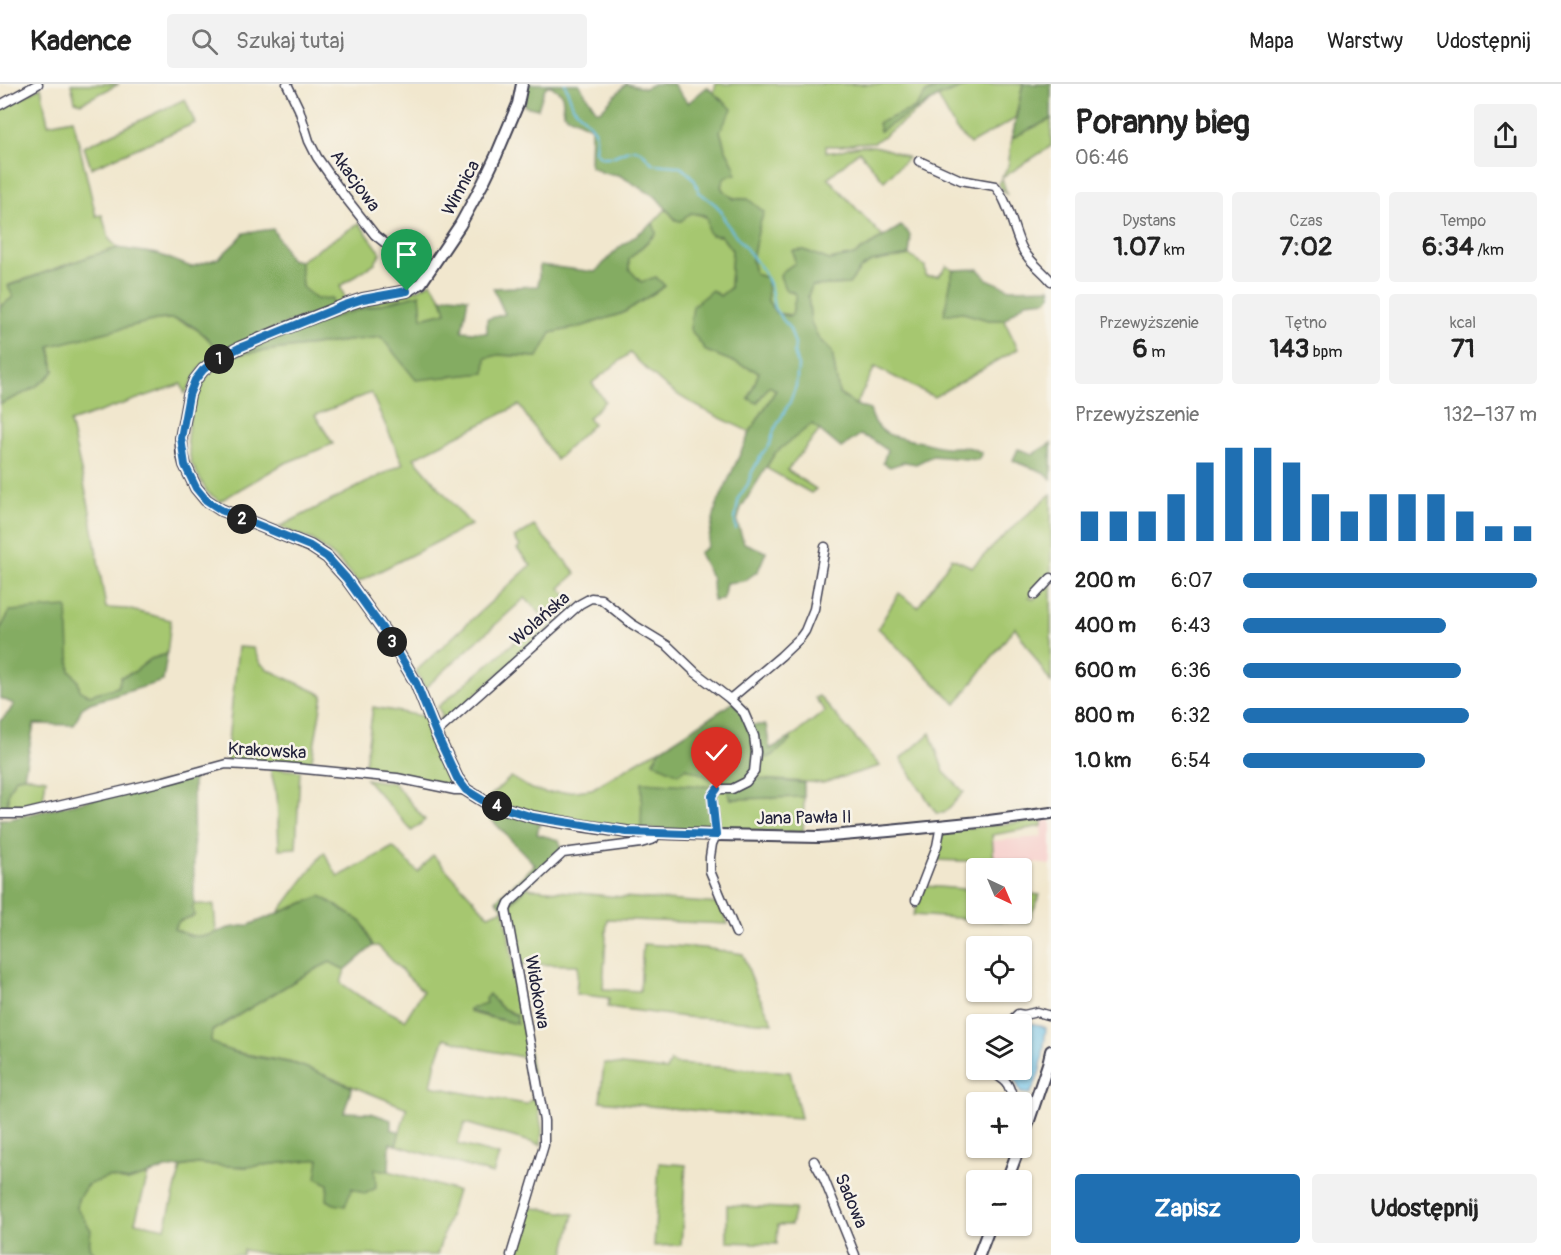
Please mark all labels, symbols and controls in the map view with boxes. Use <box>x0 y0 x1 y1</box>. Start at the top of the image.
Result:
search box <box>167 14 587 68</box>
text: Kadence <box>30 24 131 59</box>
icon: search <box>188 25 221 58</box>
text: Szukaj tutaj <box>236 27 345 55</box>
text: Mapa <box>1249 28 1294 55</box>
text: Warstwy <box>1327 28 1403 55</box>
text: Udostępnij <box>1436 28 1531 55</box>
text: Poranny bieg <box>1075 102 1250 143</box>
button: share <box>1474 104 1537 167</box>
text: 06:46 <box>1075 145 1129 170</box>
street label: Akacjowa <box>325 146 385 216</box>
street label: Winnica <box>437 156 485 220</box>
text: Dystans <box>1122 211 1176 231</box>
text: Czas <box>1290 211 1322 231</box>
text: Tempo <box>1440 211 1486 231</box>
pin <box>381 229 432 291</box>
text: 1.07 <box>1113 231 1161 263</box>
text: 7:02 <box>1280 231 1333 263</box>
text: 6:34 <box>1422 231 1474 263</box>
icon: arrive <box>390 238 423 271</box>
text: km <box>1161 240 1185 260</box>
text: /km <box>1474 240 1504 260</box>
text: Przewyższenie <box>1099 313 1199 333</box>
text: Tętno <box>1285 313 1327 333</box>
text: kcal <box>1450 313 1476 333</box>
text: 6 <box>1133 333 1148 365</box>
text: 143 <box>1270 333 1309 365</box>
text: 71 <box>1451 333 1475 365</box>
text: m <box>1148 342 1165 362</box>
text: bpm <box>1309 342 1342 362</box>
pin: 1 <box>204 344 234 374</box>
text: 1 <box>216 349 222 369</box>
text: Przewyższenie <box>1075 402 1199 427</box>
text: 132–137 m <box>1443 402 1537 427</box>
pin: 2 <box>227 504 257 534</box>
text: 2 <box>238 509 246 529</box>
text: 200 m <box>1075 568 1136 593</box>
text: 6:07 <box>1171 568 1212 593</box>
street label: Wolańska <box>505 587 575 651</box>
text: 400 m <box>1075 613 1136 638</box>
text: 6:43 <box>1171 613 1211 638</box>
pin: 3 <box>377 627 407 657</box>
text: 3 <box>388 632 396 652</box>
text: 600 m <box>1075 658 1136 683</box>
text: 6:36 <box>1171 658 1211 683</box>
text: 800 m <box>1075 703 1135 728</box>
text: 6:32 <box>1171 703 1210 728</box>
pin <box>691 727 742 789</box>
icon: check <box>700 736 733 769</box>
street label: Krakowska <box>227 737 307 765</box>
text: 1.0 km <box>1075 748 1131 773</box>
text: 6:54 <box>1171 748 1210 773</box>
pin: 4 <box>482 791 512 821</box>
text: 4 <box>492 796 502 816</box>
street label: Jana Pawła II <box>756 806 852 830</box>
north arrow <box>966 858 1032 924</box>
map controls <box>966 858 1032 1236</box>
button: locate <box>966 936 1032 1002</box>
street label: Widokowa <box>519 953 555 1031</box>
button: layers <box>966 1014 1032 1080</box>
button: + <box>966 1092 1032 1158</box>
street label: Sadowa <box>829 1170 873 1232</box>
button: − <box>966 1170 1032 1236</box>
button: Zapisz <box>1075 1174 1300 1243</box>
button: Udostępnij <box>1312 1174 1537 1243</box>

